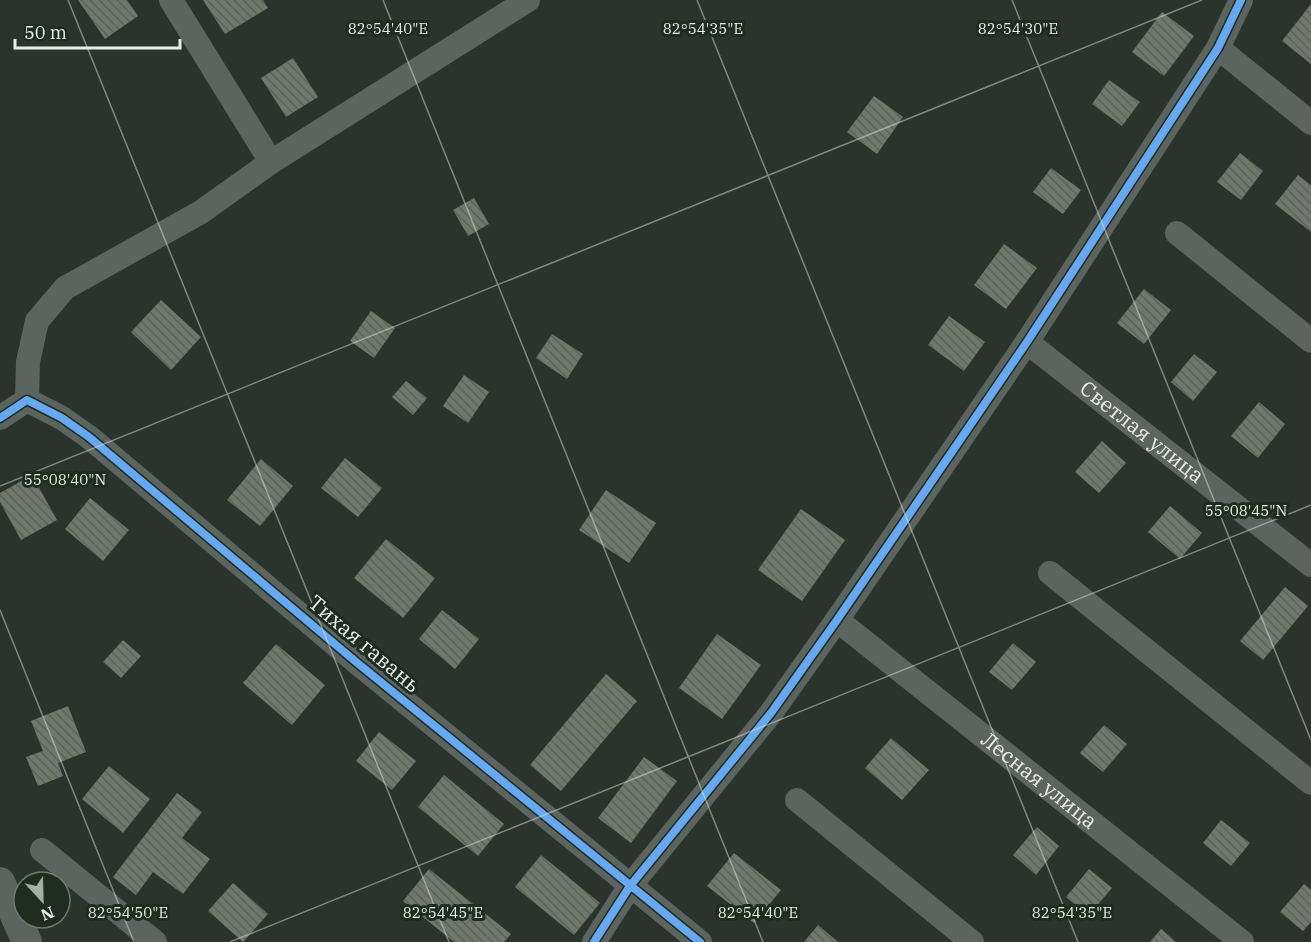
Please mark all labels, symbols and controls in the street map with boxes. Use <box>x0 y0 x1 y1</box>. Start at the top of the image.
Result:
scale bar <box>15 12 180 50</box>
text: 82°54'40"E <box>348 19 428 38</box>
text: 82°54'35"E <box>663 19 743 38</box>
text: 82°54'30"E <box>978 19 1058 38</box>
text: 50 m <box>24 21 67 44</box>
street label: Светлая улица <box>1075 374 1210 489</box>
text: 55°08'40"N <box>24 470 106 489</box>
text: 55°08'45"N <box>1205 501 1287 520</box>
street label: Тихая гавань <box>303 588 426 698</box>
street label: Лесная улица <box>976 725 1103 835</box>
north arrow <box>12 870 72 930</box>
text: N <box>38 902 57 926</box>
text: 82°54'50"E <box>88 903 168 922</box>
text: 82°54'45"E <box>403 903 483 922</box>
text: 82°54'40"E <box>718 903 798 922</box>
text: 82°54'35"E <box>1032 903 1112 922</box>

